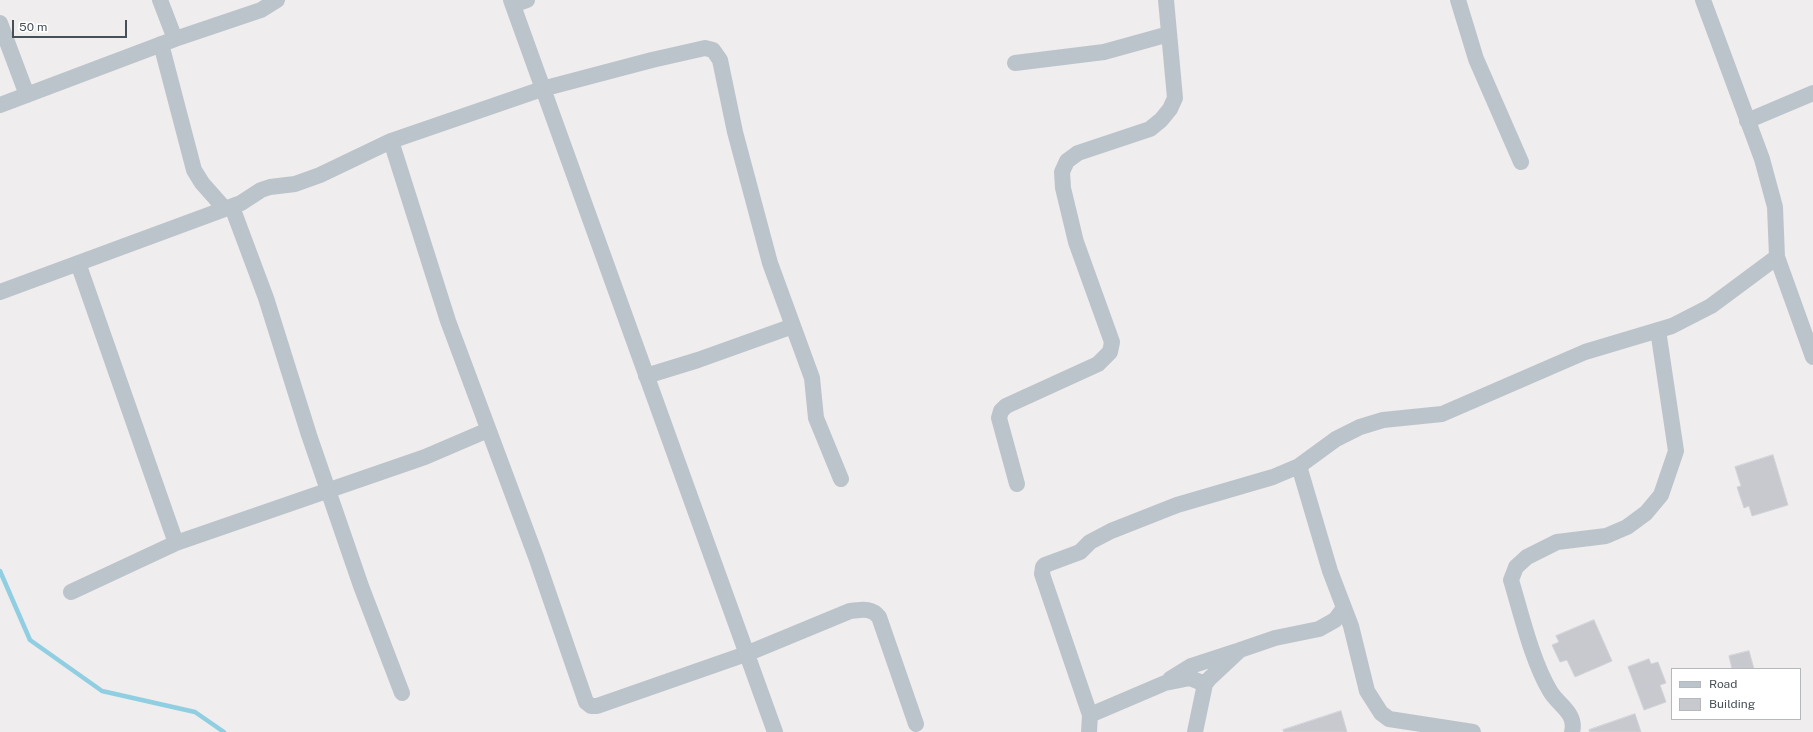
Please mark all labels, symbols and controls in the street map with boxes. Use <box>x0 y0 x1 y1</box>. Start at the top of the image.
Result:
scale bar <box>14 12 129 38</box>
text: 50 m <box>19 20 47 34</box>
legend <box>1671 668 1801 720</box>
text: Road <box>1709 677 1737 691</box>
text: Building <box>1709 697 1755 711</box>

